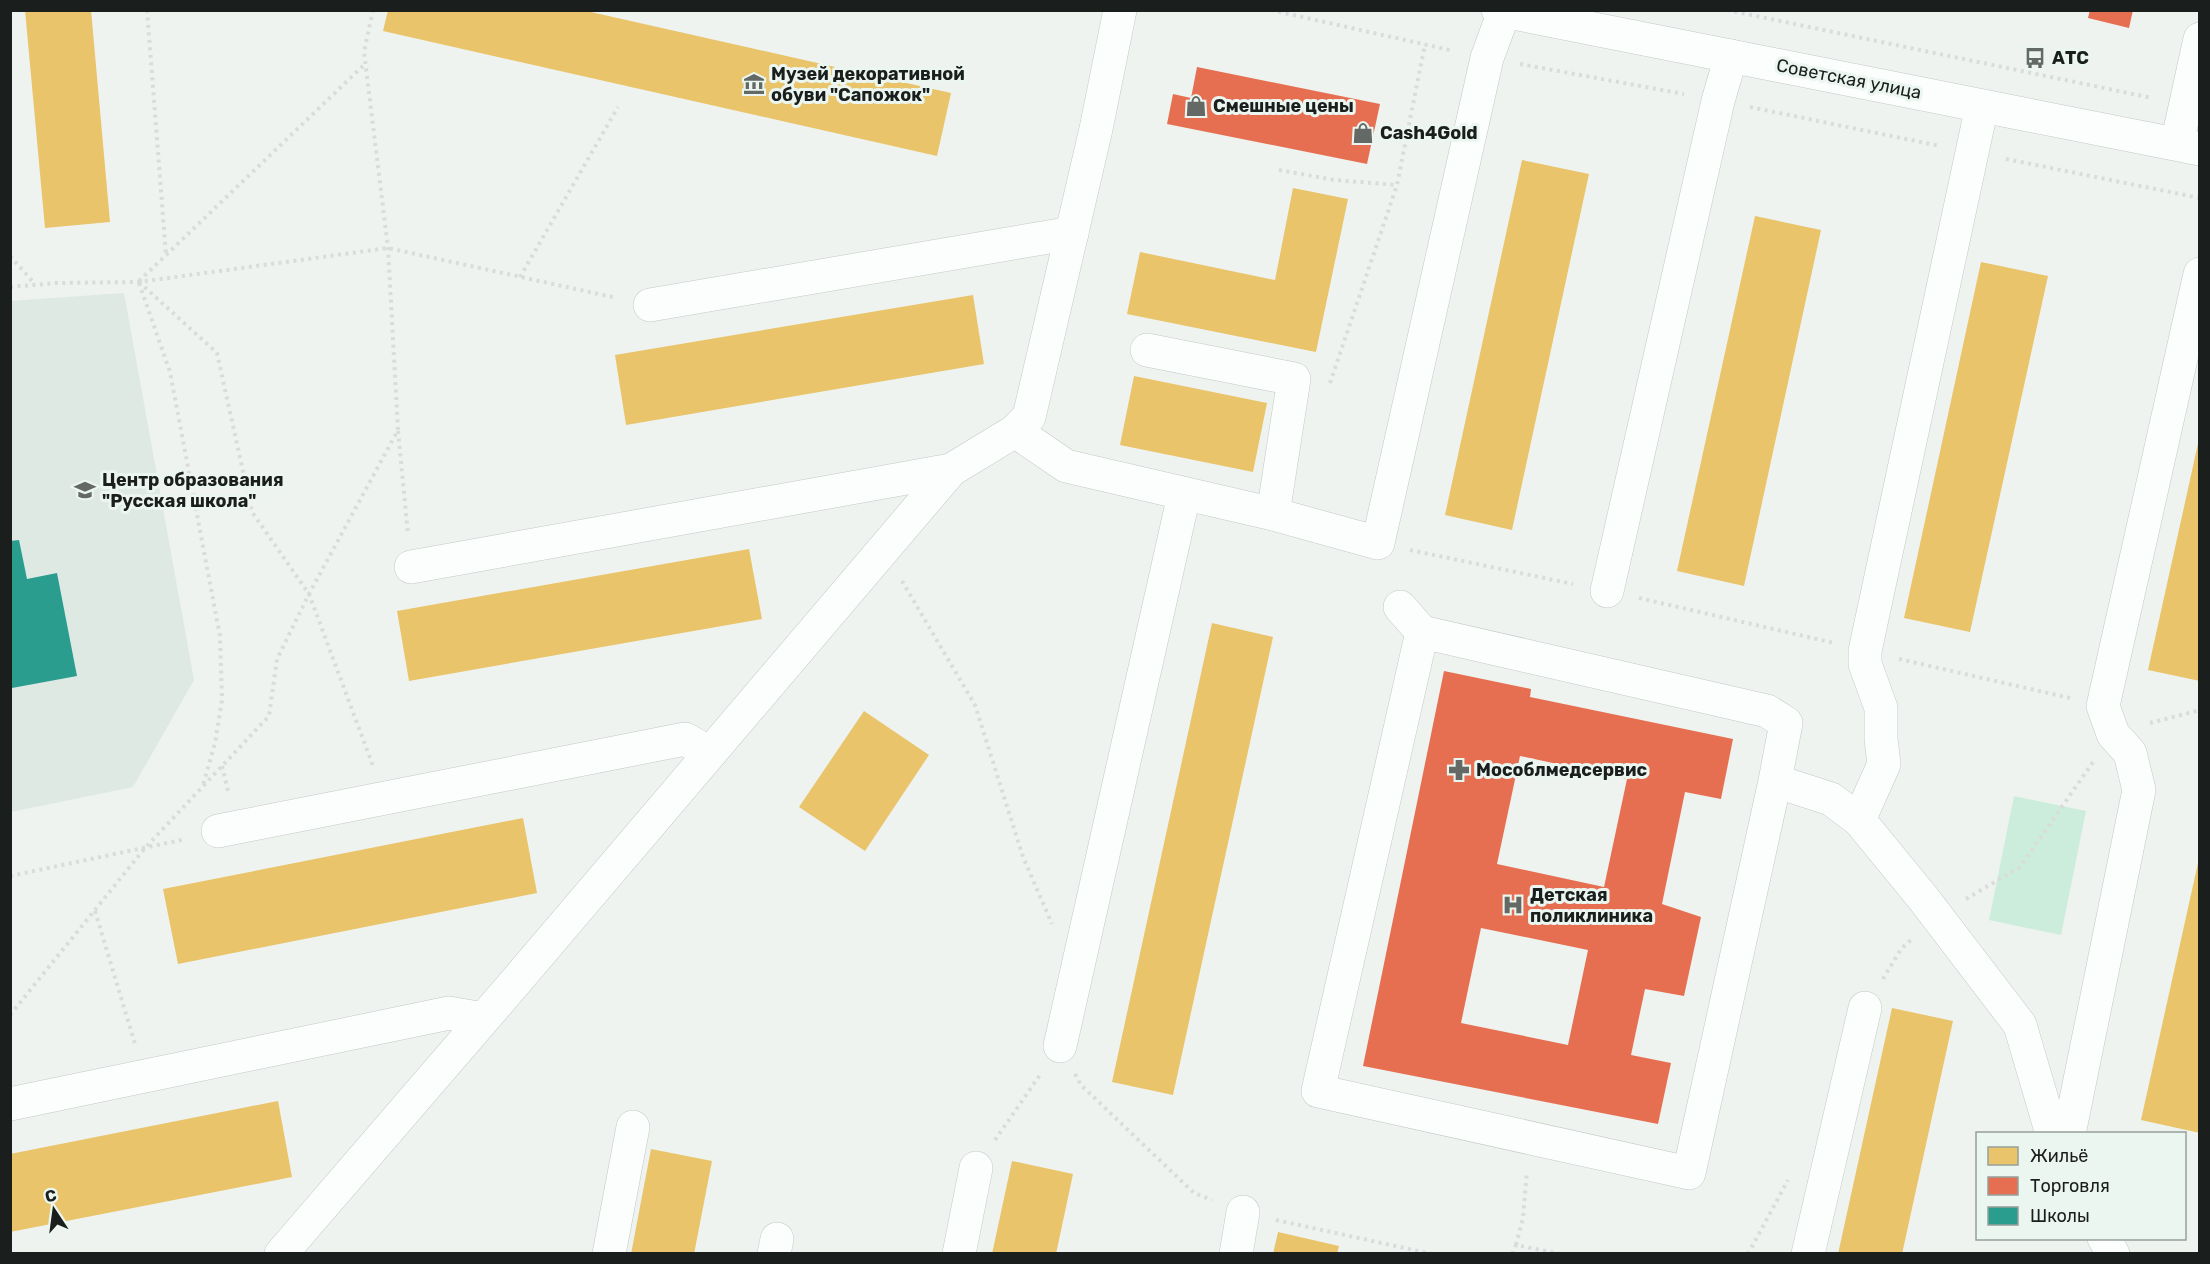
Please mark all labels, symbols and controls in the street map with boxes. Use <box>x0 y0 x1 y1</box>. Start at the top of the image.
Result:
bus stop icon: АТС <box>2023 46 2047 70</box>
place label: АТС <box>2052 47 2089 69</box>
street label: Советская улица <box>1775 54 1923 104</box>
place label: Музей декоративной обуви "Сапожок" <box>771 63 965 106</box>
museum icon: Музей декоративной обуви "Сапожок" <box>742 72 766 96</box>
shop icon: Смешные цены <box>1184 94 1208 118</box>
place label: Смешные цены <box>1213 95 1354 117</box>
shop icon: Cash4Gold <box>1351 121 1375 145</box>
place label: Cash4Gold <box>1380 122 1478 144</box>
place label: Центр образования "Русская школа" <box>102 469 284 512</box>
school or university icon: Центр образования "Русская школа" <box>73 478 97 502</box>
pharmacy icon: Мособлмедсервис <box>1447 758 1471 782</box>
place label: Мособлмедсервис <box>1476 759 1647 781</box>
place label: Детская поликлиника <box>1530 884 1653 927</box>
hospital icon: Детская поликлиника <box>1501 893 1525 917</box>
legend <box>1976 1132 2186 1240</box>
text: Жильё <box>2030 1145 2088 1167</box>
text: Торговля <box>2030 1175 2110 1197</box>
north arrow <box>24 1180 84 1240</box>
text: С <box>43 1185 58 1206</box>
text: Школы <box>2030 1205 2090 1227</box>

